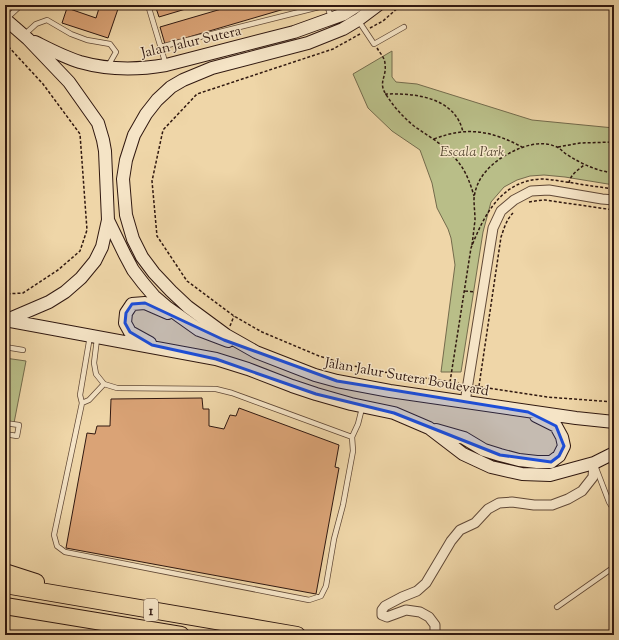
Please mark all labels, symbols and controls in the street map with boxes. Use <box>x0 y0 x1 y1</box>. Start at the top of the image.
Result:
street label: Jalan Jalur Sutera <box>138 22 244 64</box>
park label: Escala Park <box>440 143 505 163</box>
street label: Jalan Jalur Sutera Boulevard <box>322 353 490 402</box>
road number: 1 <box>144 599 158 621</box>

